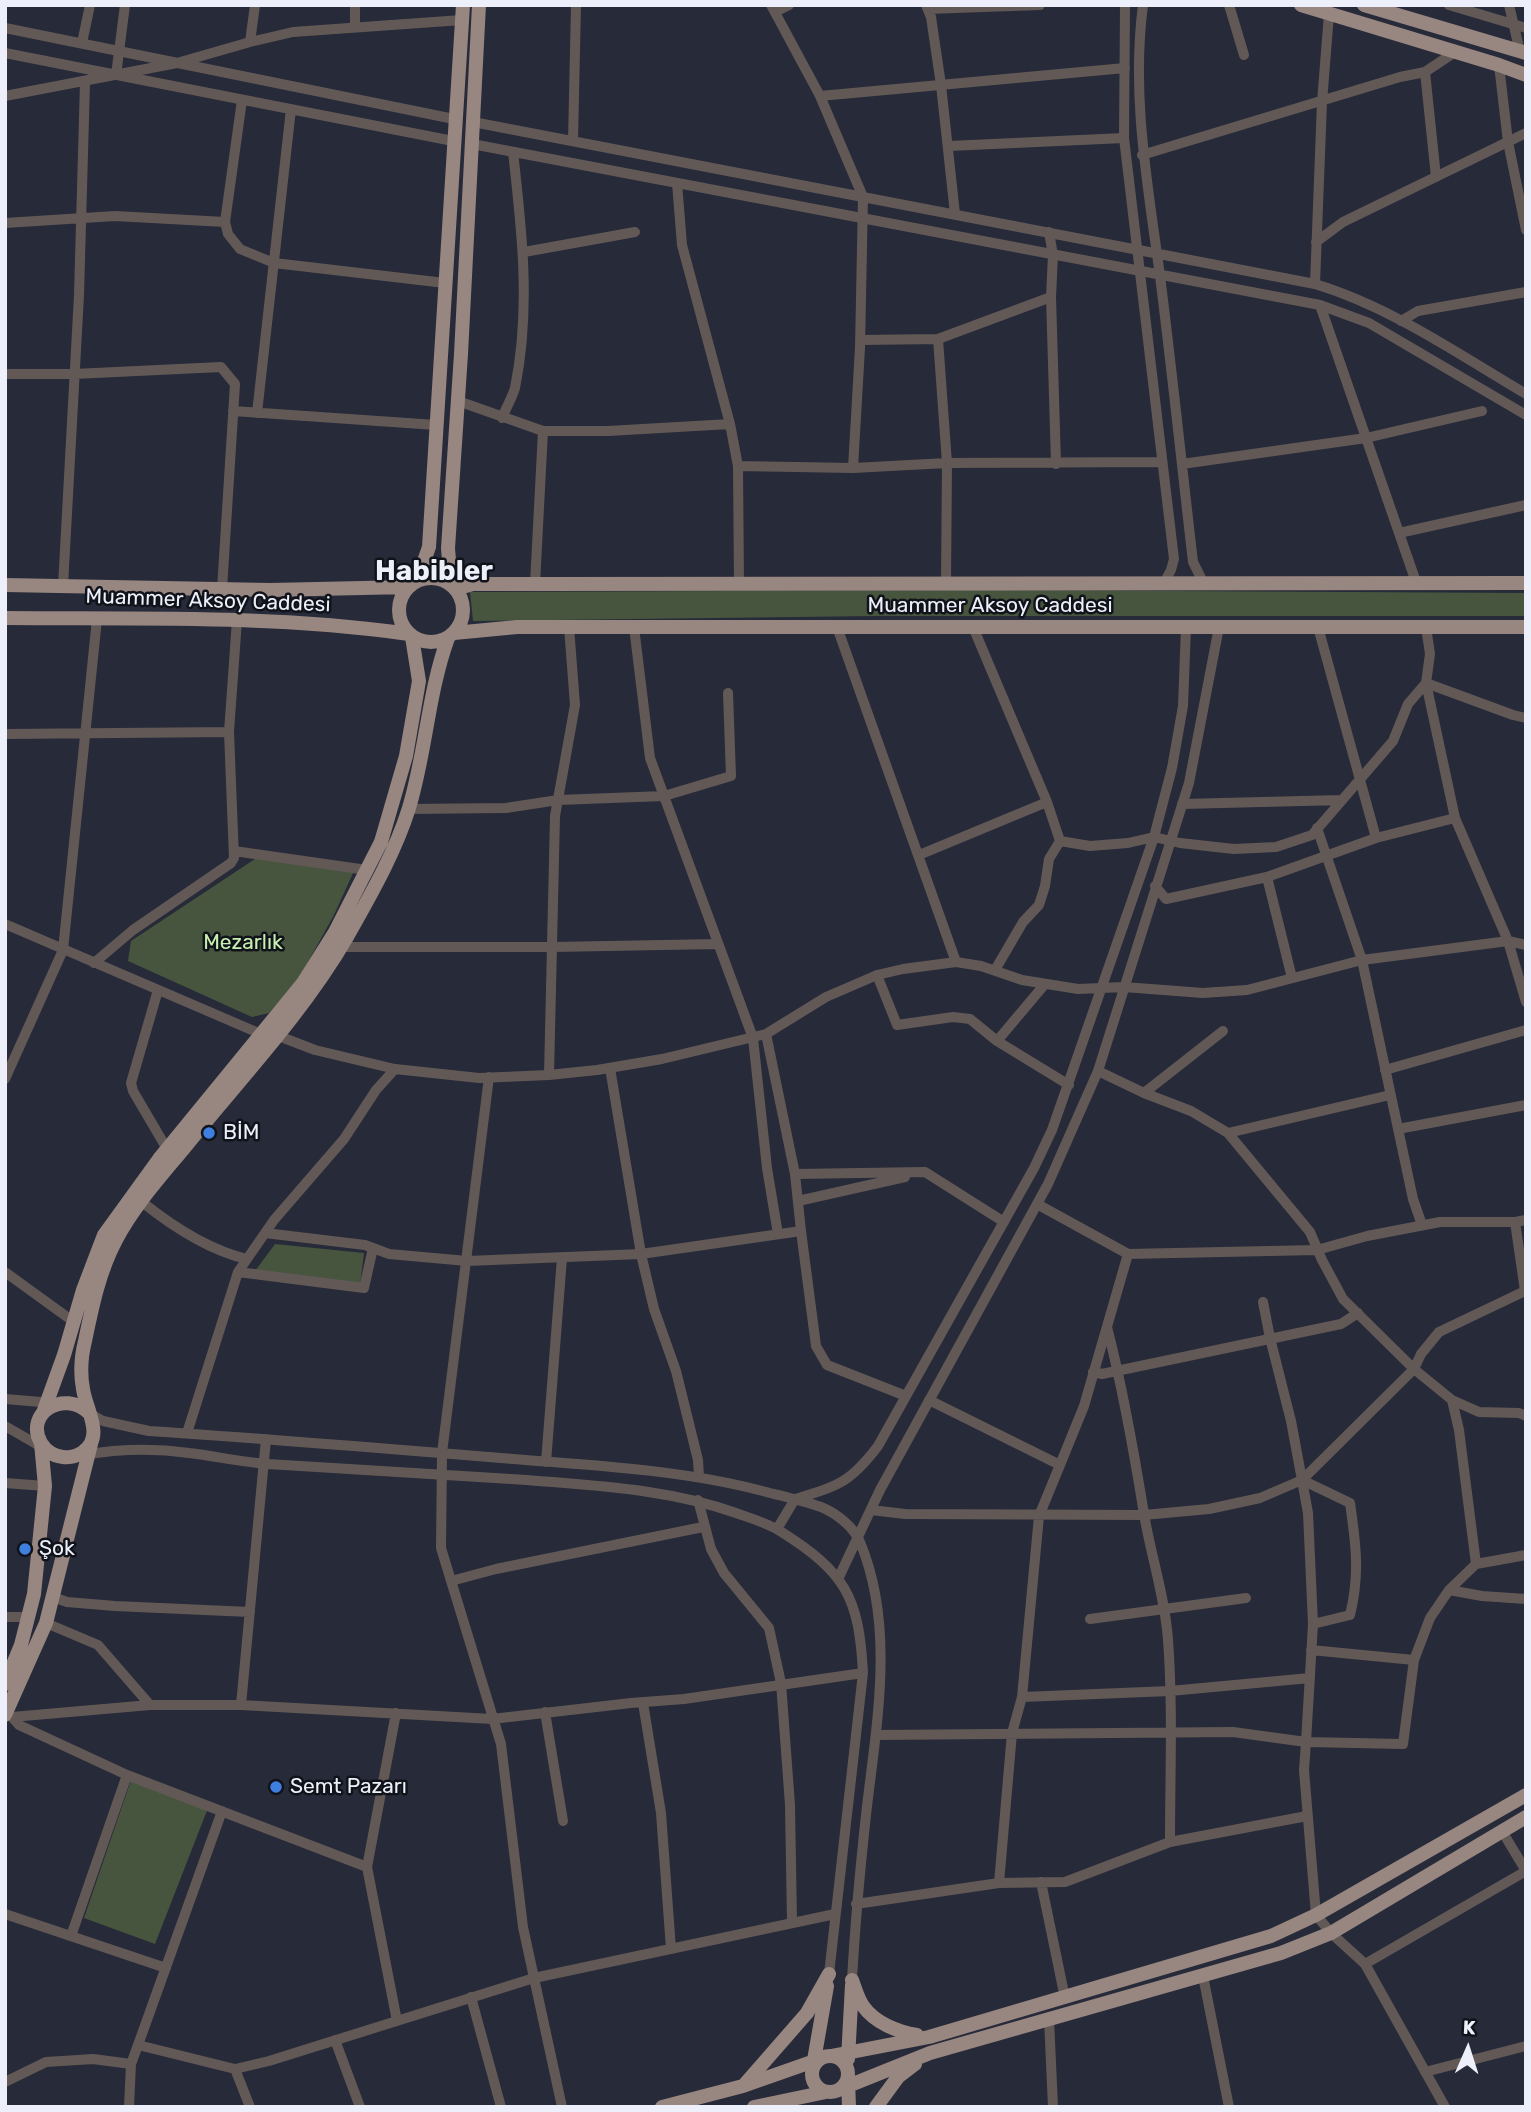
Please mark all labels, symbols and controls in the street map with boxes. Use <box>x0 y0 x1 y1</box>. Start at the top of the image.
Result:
district label: Habibler <box>375 555 493 589</box>
street label: Muammer Aksoy Caddesi <box>85 584 331 618</box>
street label: Muammer Aksoy Caddesi <box>867 593 1113 619</box>
park label: Mezarlık <box>203 930 283 956</box>
place label: BİM <box>223 1120 259 1146</box>
marker: BİM <box>201 1125 217 1141</box>
place label: Şok <box>39 1536 75 1562</box>
marker: Şok <box>17 1541 33 1557</box>
place label: Semt Pazarı <box>290 1774 407 1800</box>
marker: Semt Pazarı <box>268 1779 284 1795</box>
north arrow <box>1433 2014 1503 2084</box>
text: K <box>1462 2016 1476 2039</box>

